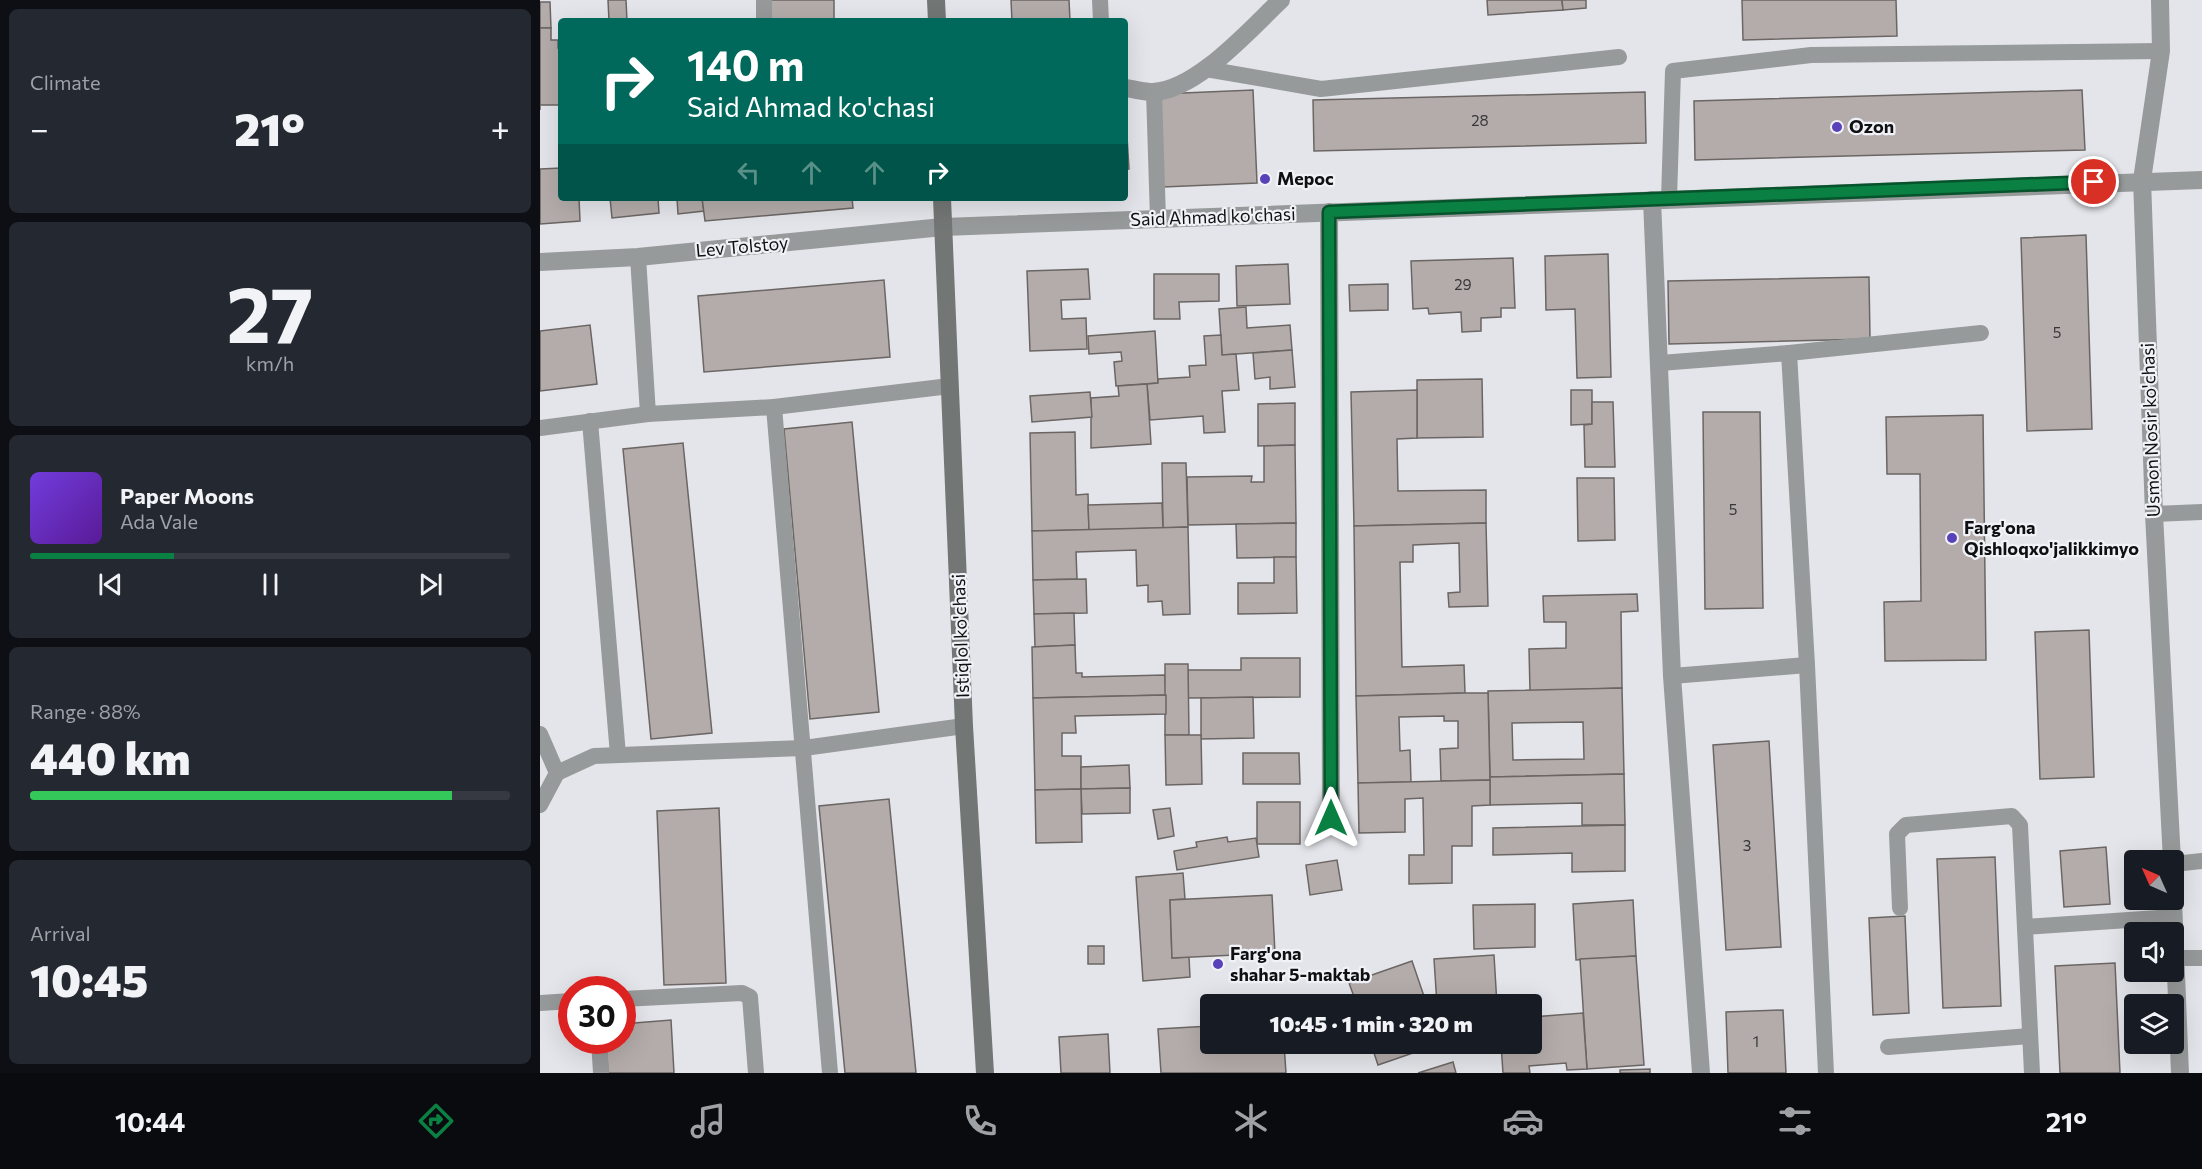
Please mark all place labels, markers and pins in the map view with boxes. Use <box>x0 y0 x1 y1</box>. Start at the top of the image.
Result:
place label: Ozon <box>1849 115 1894 137</box>
marker: Ozon <box>1830 120 1844 134</box>
pin <box>2068 156 2119 207</box>
place label: Мерос <box>1277 167 1334 189</box>
marker: Мерос <box>1258 172 1272 186</box>
place label: Farg'ona Qishloqxo'jalikkimyo <box>1964 516 2139 559</box>
marker: Farg'ona Qishloqxo'jalikkimyo <box>1945 531 1959 545</box>
place label: Farg'ona shahar 5-maktab <box>1230 942 1371 985</box>
marker: Farg'ona shahar 5-maktab <box>1211 957 1225 971</box>

